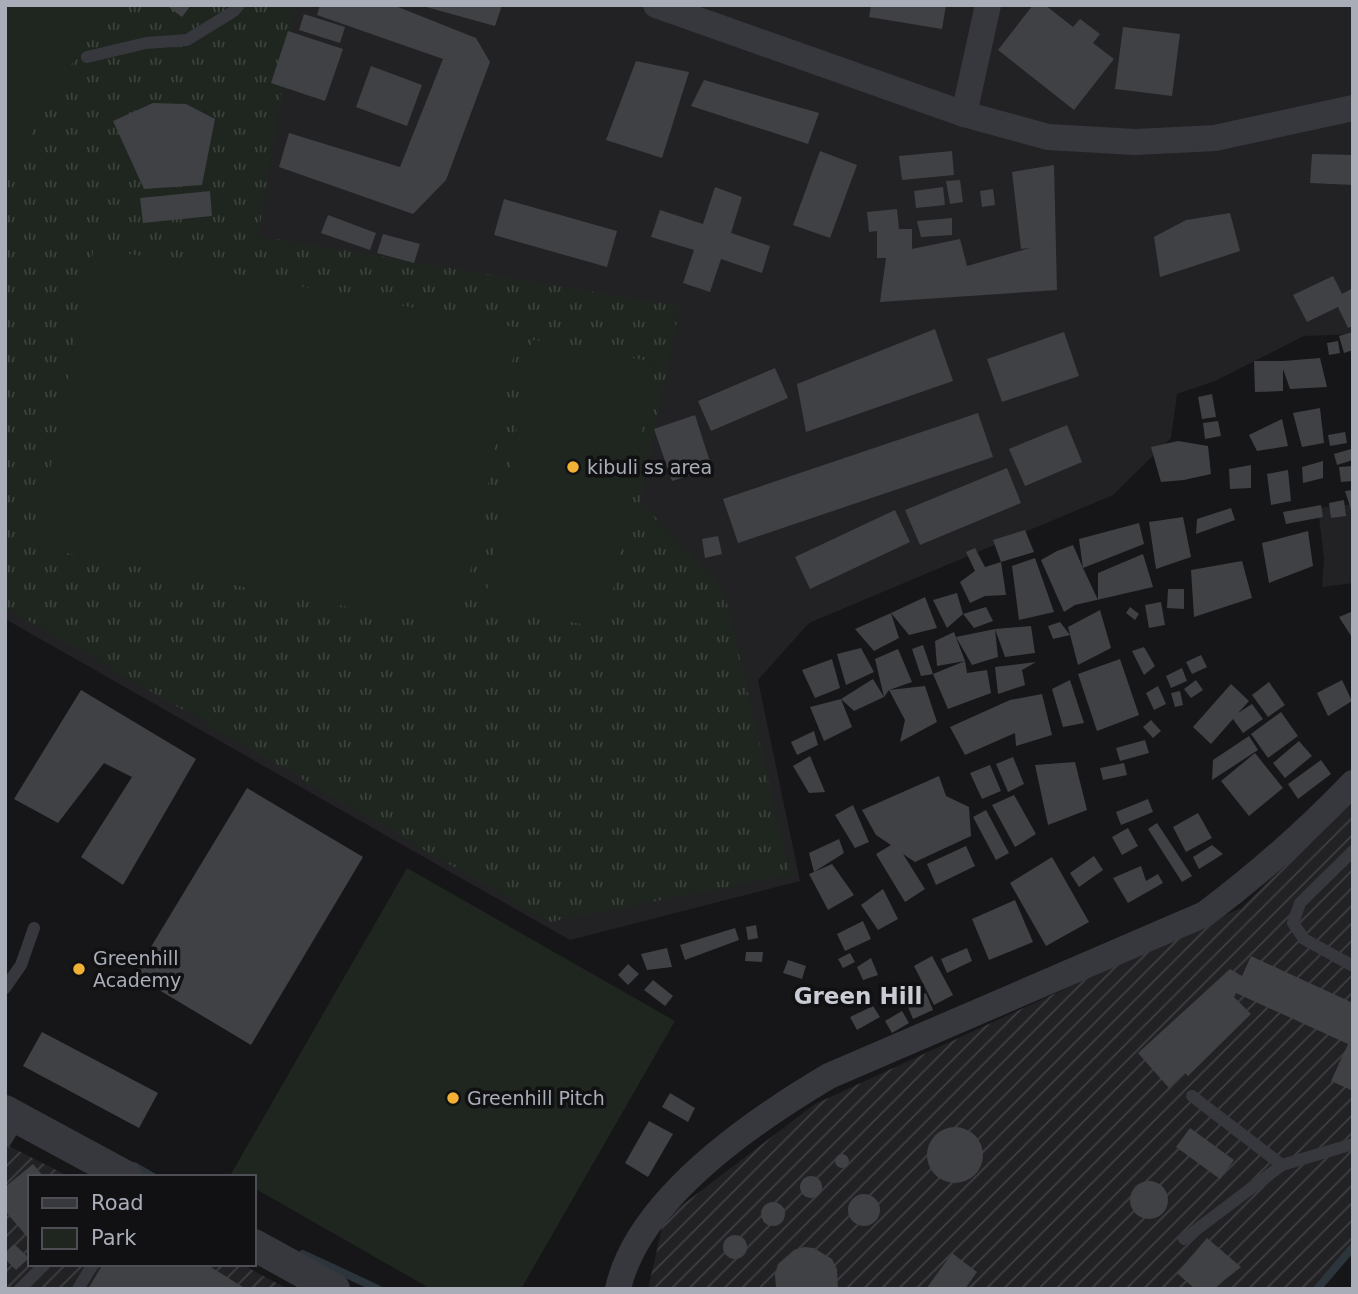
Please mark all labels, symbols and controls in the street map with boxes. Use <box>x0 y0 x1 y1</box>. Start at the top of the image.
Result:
place label: kibuli ss area <box>587 456 712 478</box>
marker: kibuli ss area <box>565 459 581 475</box>
place label: Greenhill Academy <box>93 947 181 991</box>
marker: Greenhill Academy <box>71 961 87 977</box>
district label: Green Hill <box>794 983 922 1009</box>
place label: Greenhill Pitch <box>467 1087 605 1109</box>
marker: Greenhill Pitch <box>445 1090 461 1106</box>
legend <box>28 1175 256 1266</box>
text: Road <box>91 1191 144 1215</box>
text: Park <box>91 1226 137 1250</box>

